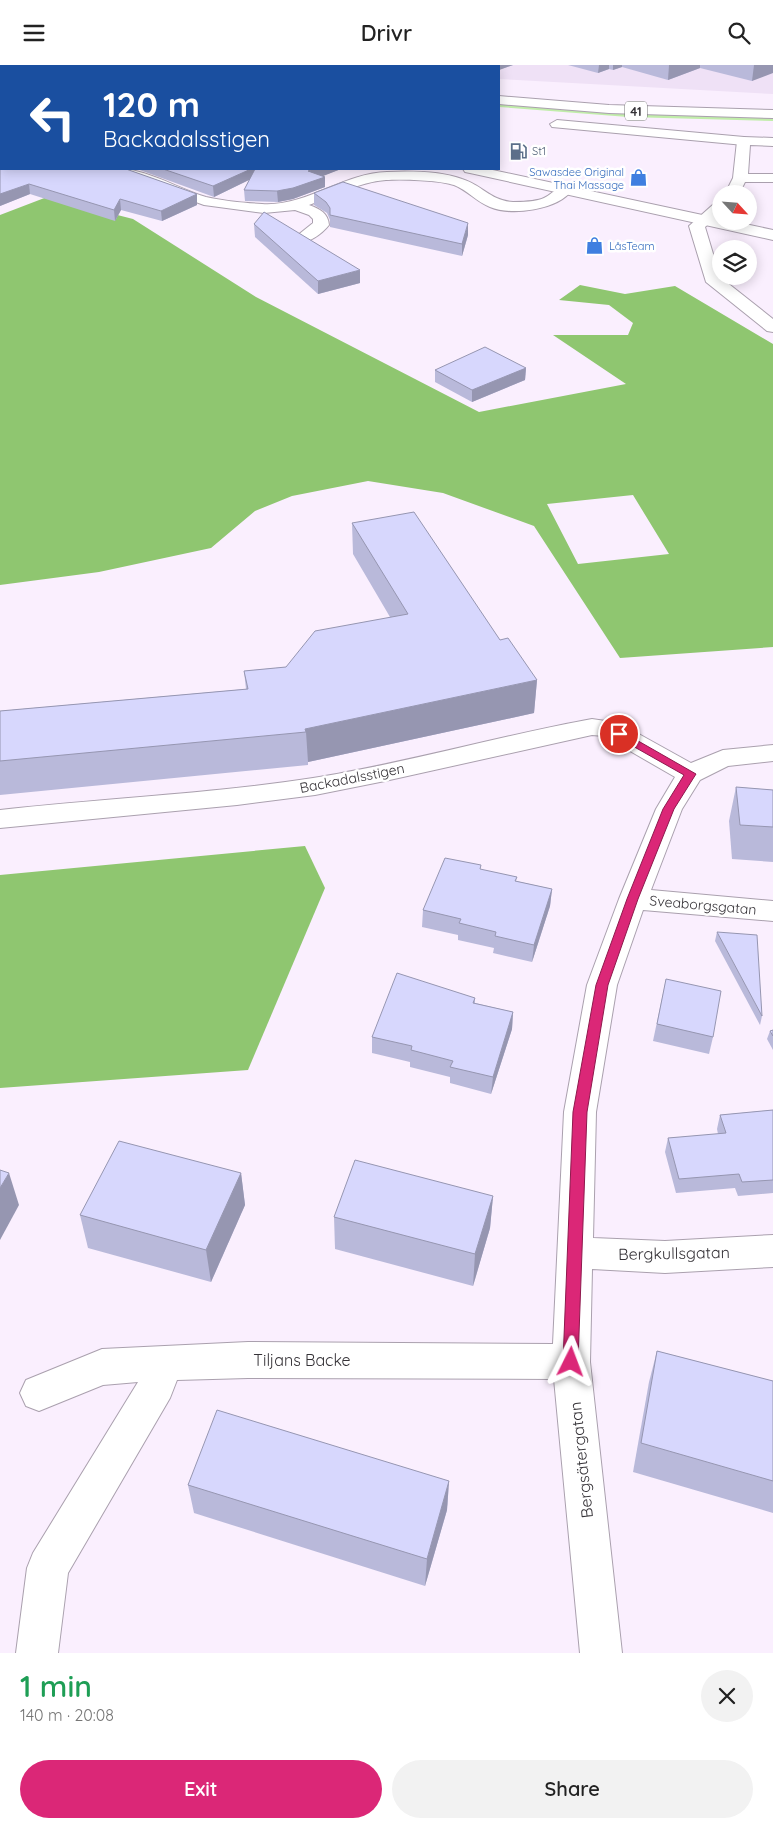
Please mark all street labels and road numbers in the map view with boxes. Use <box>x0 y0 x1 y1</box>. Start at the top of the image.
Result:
road number: 41 <box>625 101 647 121</box>
street label: Backadalsstigen <box>298 759 406 797</box>
street label: Sveaborgsgatan <box>649 891 757 919</box>
street label: Bergkullsgatan <box>618 1242 730 1264</box>
street label: Tiljans Backe <box>253 1350 351 1370</box>
street label: Bergsätergatan <box>565 1401 597 1519</box>

